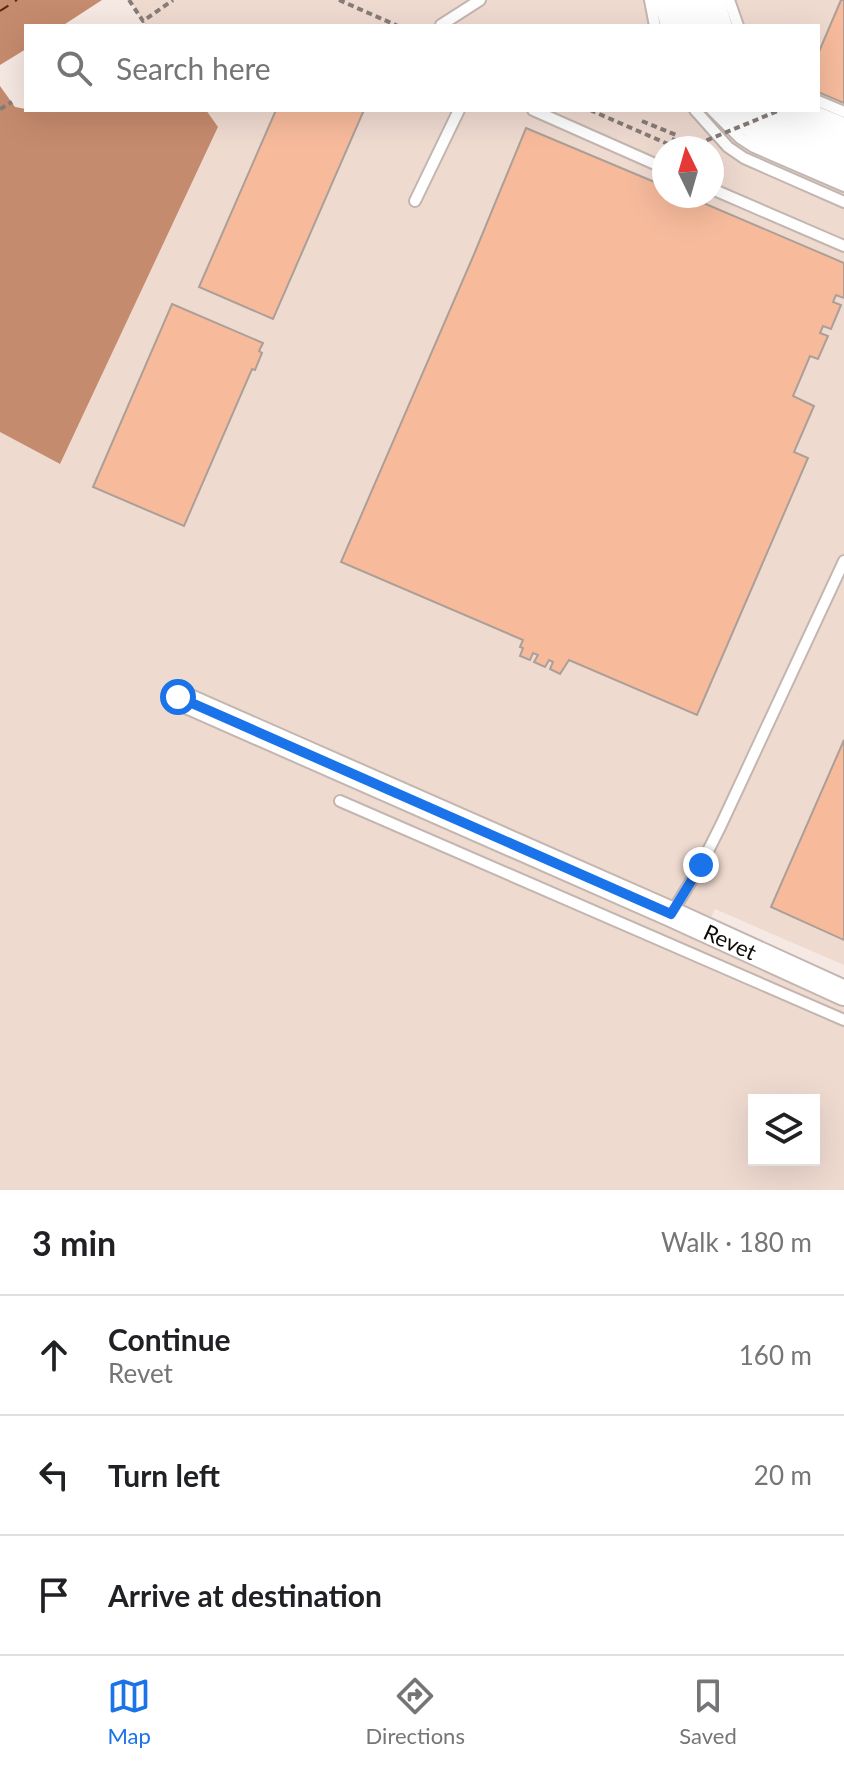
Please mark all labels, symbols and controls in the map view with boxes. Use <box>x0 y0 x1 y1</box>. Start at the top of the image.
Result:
search box <box>24 24 820 112</box>
icon: search <box>52 46 96 90</box>
text: Search here <box>116 50 271 86</box>
north arrow <box>652 136 724 208</box>
route start <box>160 679 196 715</box>
route end <box>683 847 719 883</box>
street label: Revet <box>700 917 761 965</box>
map controls <box>748 1094 820 1166</box>
button: layers <box>748 1094 820 1166</box>
text: 3 min <box>32 1222 116 1263</box>
text: Walk · 180 m <box>661 1226 812 1258</box>
text: Continue <box>108 1321 231 1357</box>
icon: ahead <box>32 1333 76 1377</box>
text: 160 m <box>739 1339 812 1371</box>
text: Revet <box>108 1357 173 1389</box>
icon: left <box>32 1453 76 1497</box>
text: Turn left <box>108 1457 220 1493</box>
text: 20 m <box>754 1459 812 1491</box>
icon: arrive <box>32 1573 76 1617</box>
text: Arrive at destination <box>108 1577 382 1613</box>
tab: Map <box>107 1674 151 1749</box>
tab: Directions <box>366 1674 465 1749</box>
tab: Saved <box>679 1674 737 1749</box>

